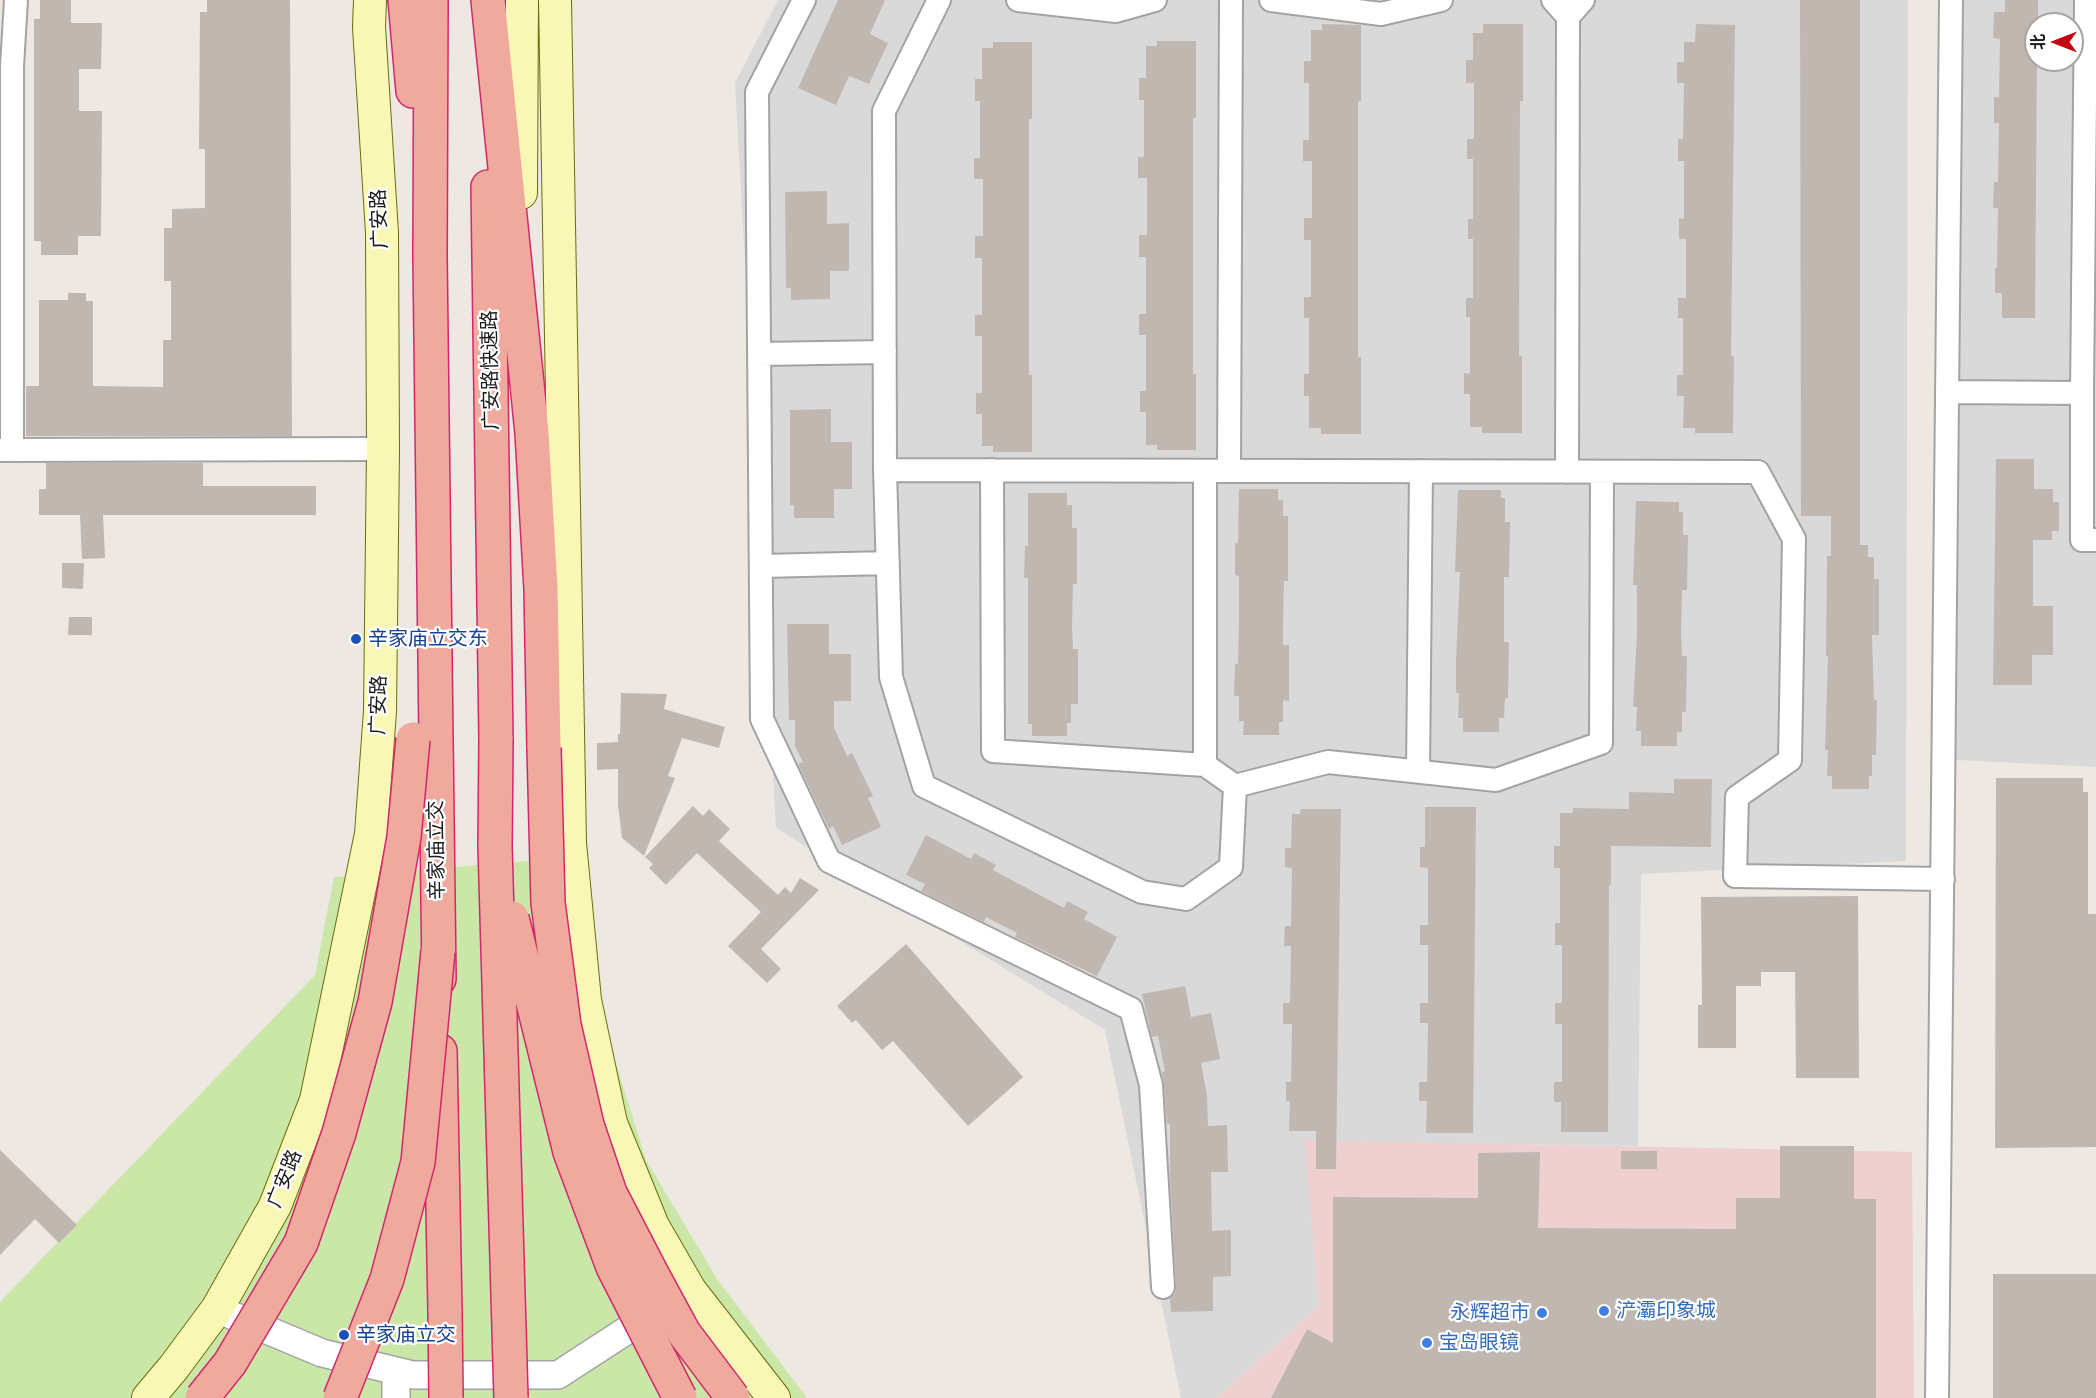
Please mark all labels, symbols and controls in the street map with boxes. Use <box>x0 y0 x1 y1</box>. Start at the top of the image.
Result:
north arrow <box>2024 12 2084 72</box>
text: 北 <box>2027 34 2049 50</box>
street label: 广安路 <box>367 189 393 249</box>
street label: 广安路快速路 <box>478 310 504 430</box>
place label: 辛家庙立交东 <box>368 627 488 651</box>
marker: 辛家庙立交东 <box>349 632 363 646</box>
street label: 广安路 <box>366 675 392 735</box>
street label: 辛家庙立交 <box>424 800 450 900</box>
street label: 广安路 <box>263 1147 307 1211</box>
place label: 浐灞印象城 <box>1616 1299 1716 1323</box>
place label: 永辉超市 <box>1450 1301 1530 1325</box>
marker: 浐灞印象城 <box>1597 1304 1611 1318</box>
marker: 永辉超市 <box>1535 1306 1549 1320</box>
place label: 辛家庙立交 <box>356 1323 456 1347</box>
marker: 辛家庙立交 <box>337 1328 351 1342</box>
place label: 宝岛眼镜 <box>1439 1331 1519 1355</box>
marker: 宝岛眼镜 <box>1420 1336 1434 1350</box>

